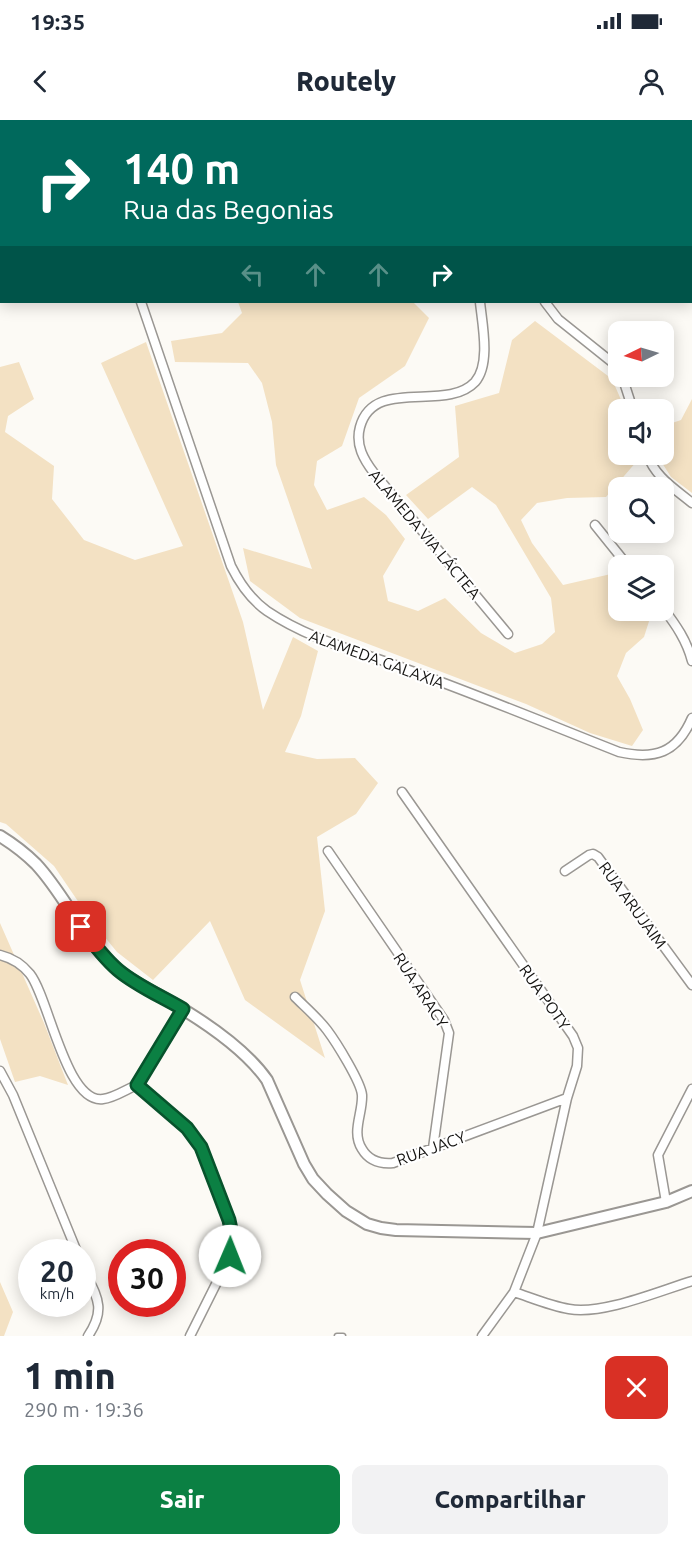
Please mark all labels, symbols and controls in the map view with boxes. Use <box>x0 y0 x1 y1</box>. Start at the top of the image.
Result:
text: 19:35 <box>30 9 85 34</box>
icon: back <box>24 65 57 98</box>
icon: person <box>635 65 668 98</box>
text: Routely <box>296 66 396 96</box>
icon: right <box>24 144 102 222</box>
text: 140 m <box>123 145 240 192</box>
text: Rua das Begonias <box>123 194 334 224</box>
icon: left <box>236 258 269 291</box>
icon: ahead <box>299 258 332 291</box>
icon: ahead <box>362 258 395 291</box>
icon: right <box>425 258 458 291</box>
north arrow <box>608 321 674 387</box>
map controls <box>608 321 674 621</box>
button: sound <box>608 399 674 465</box>
street label: ALAMEDA VIA LÁCTEA <box>366 464 486 603</box>
button: search <box>608 477 674 543</box>
button: layers <box>608 555 674 621</box>
street label: ALAMEDA GALAXIA <box>307 626 447 692</box>
street label: RUA ARUJAIM <box>596 858 670 952</box>
pin <box>55 901 106 952</box>
icon: arrive <box>64 910 97 943</box>
street label: RUA ARACY <box>390 949 452 1031</box>
street label: RUA POTY <box>516 961 574 1034</box>
street label: RUA JACY <box>394 1127 469 1169</box>
position arrow <box>198 1224 262 1288</box>
speed limit sign: 30 <box>108 1239 186 1317</box>
text: 20 <box>40 1254 74 1288</box>
text: km/h <box>40 1285 74 1302</box>
text: 1 min <box>24 1355 116 1396</box>
button: close <box>605 1356 668 1419</box>
text: 290 m · 19:36 <box>24 1398 144 1421</box>
button: Sair <box>24 1465 340 1534</box>
button: Compartilhar <box>352 1465 668 1534</box>

